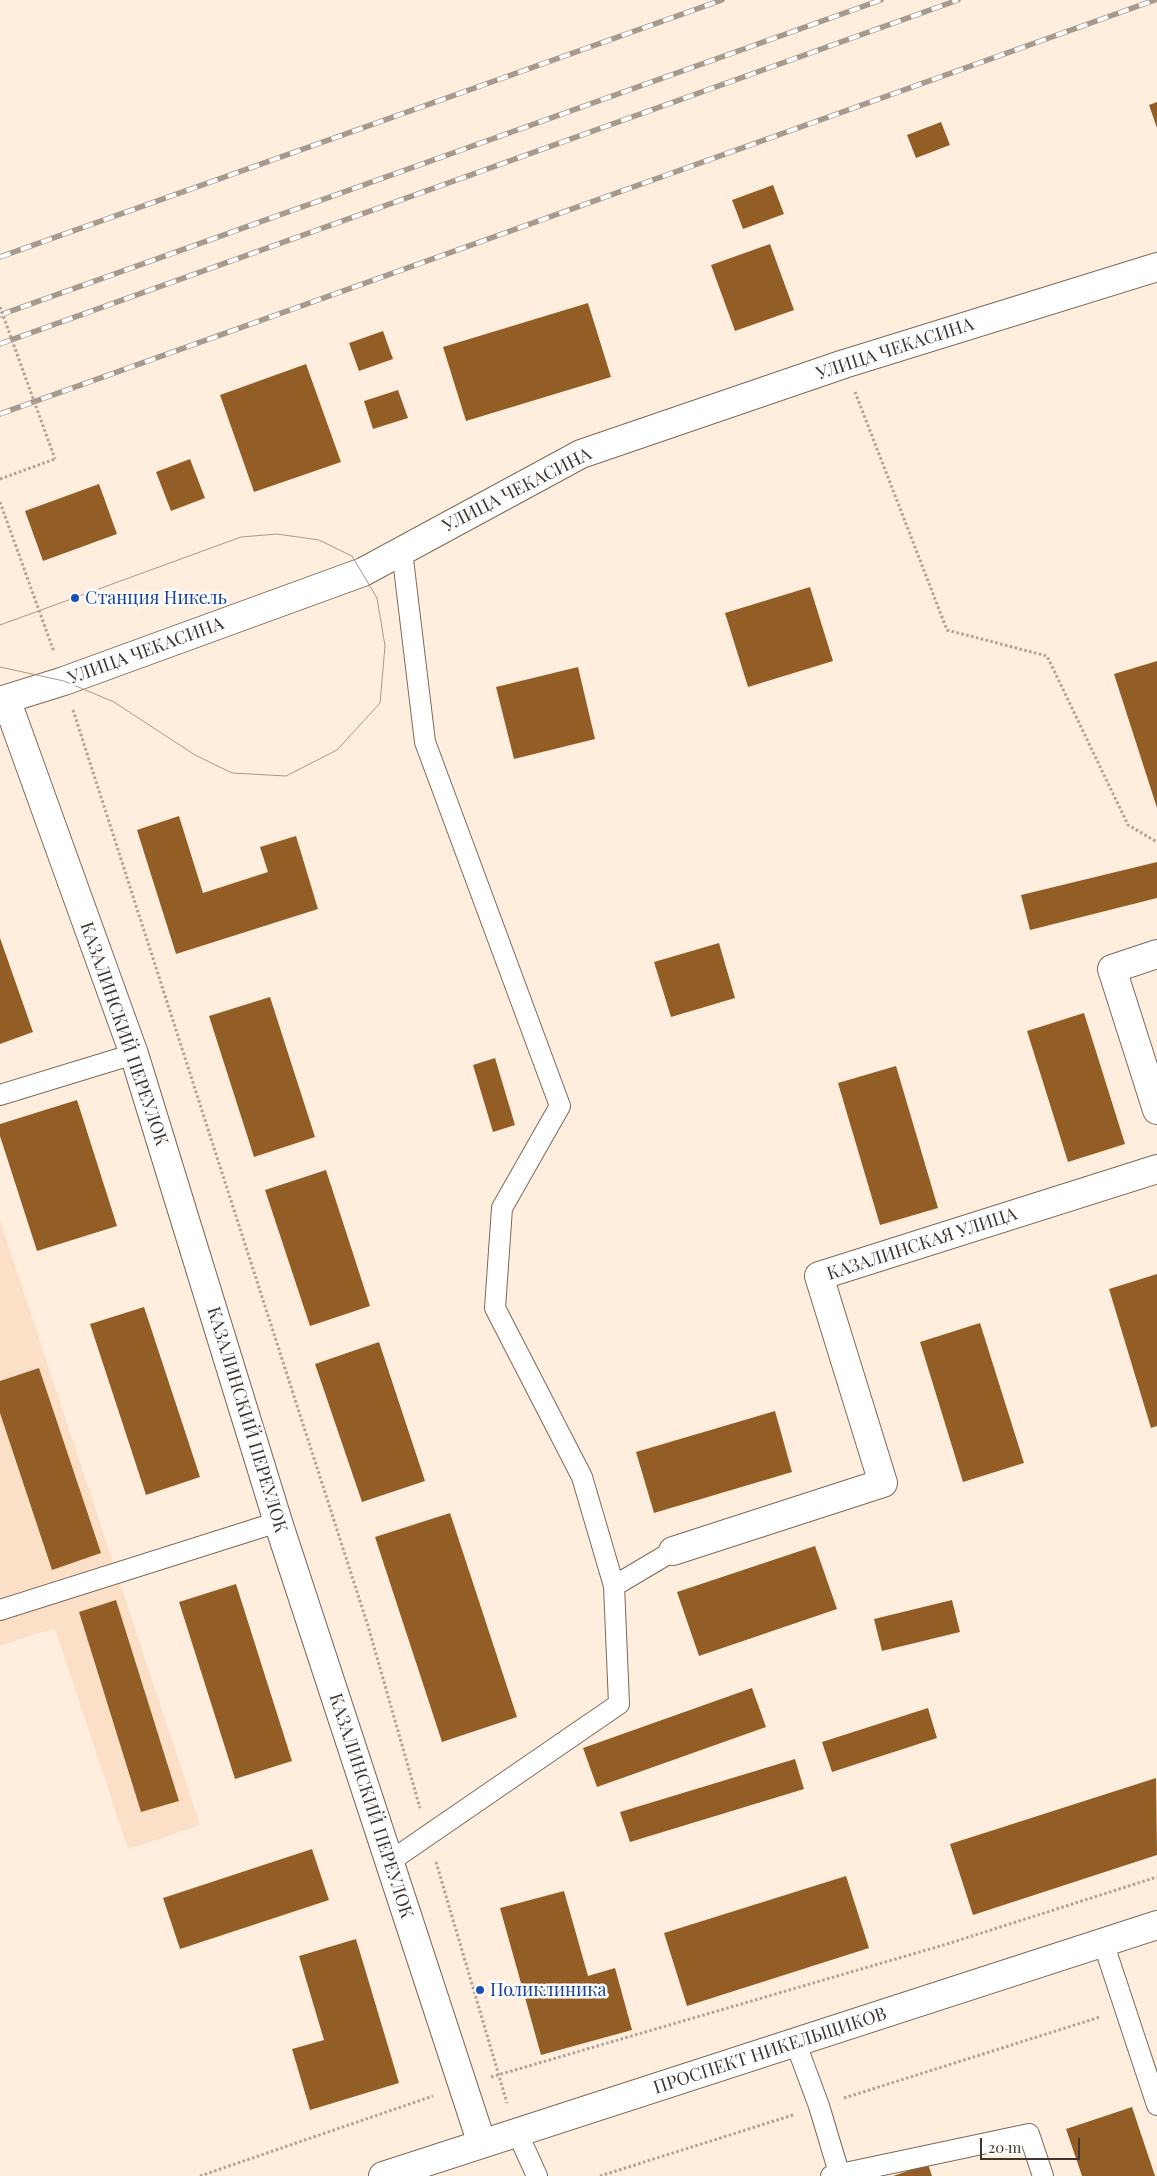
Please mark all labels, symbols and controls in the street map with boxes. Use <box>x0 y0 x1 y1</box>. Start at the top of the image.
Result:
street label: УЛИЦА ЧЕКАСИНА <box>814 313 976 385</box>
street label: УЛИЦА ЧЕКАСИНА <box>439 443 595 537</box>
place label: Станция Никель <box>85 587 227 609</box>
marker: Станция Никель <box>69 592 81 604</box>
street label: УЛИЦА ЧЕКАСИНА <box>65 613 227 689</box>
street label: КАЗАЛИНСКИЙ ПЕРЕУЛОК <box>75 919 173 1149</box>
street label: КАЗАЛИНСКАЯ УЛИЦА <box>824 1203 1020 1285</box>
street label: КАЗАЛИНСКИЙ ПЕРЕУЛОК <box>202 1304 292 1536</box>
street label: КАЗАЛИНСКИЙ ПЕРЕУЛОК <box>324 1691 418 1921</box>
place label: Поликлиника <box>490 1979 607 2001</box>
marker: Поликлиника <box>474 1984 486 1996</box>
street label: ПРОСПЕКТ НИКЕЛЬЩИКОВ <box>651 2003 889 2099</box>
scale bar <box>982 2128 1082 2160</box>
text: 20 m <box>988 2137 1021 2157</box>

